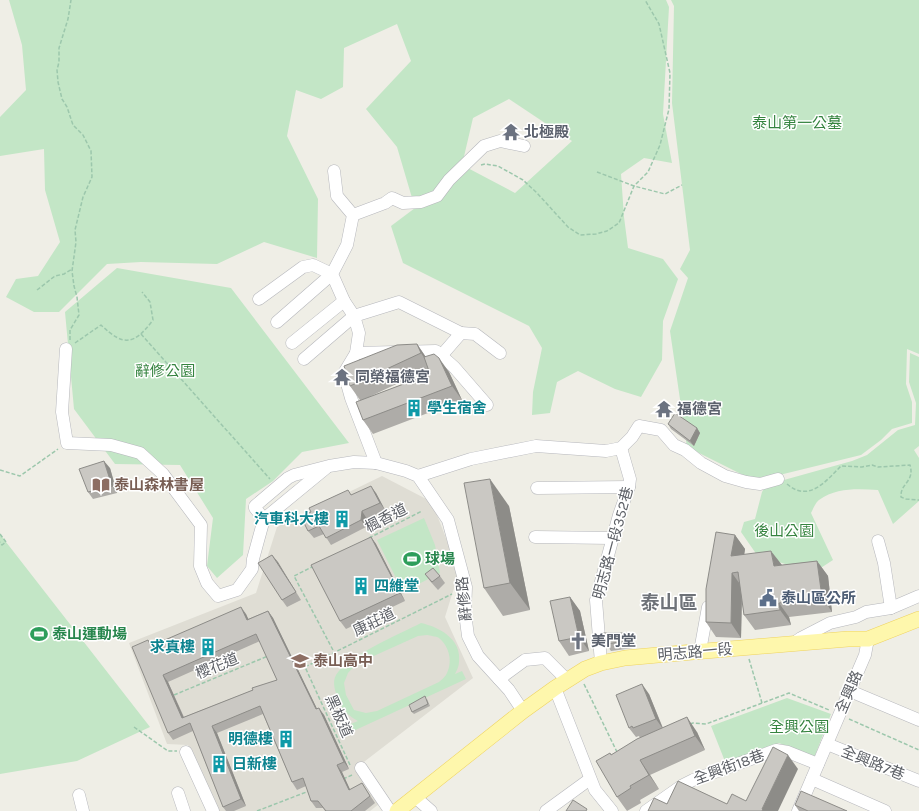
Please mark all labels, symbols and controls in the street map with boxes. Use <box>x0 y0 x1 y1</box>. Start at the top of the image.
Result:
park label: 泰山第一公墓 <box>752 114 842 132</box>
temple icon: 北極殿 <box>501 122 521 142</box>
place label: 北極殿 <box>524 123 569 141</box>
park label: 辭修公園 <box>135 362 195 380</box>
temple icon: 同榮福德宮 <box>332 367 352 387</box>
place label: 同榮福德宮 <box>355 368 430 386</box>
building icon: 學生宿舍 <box>404 398 424 418</box>
place label: 學生宿舍 <box>427 399 487 417</box>
temple icon: 福德宮 <box>654 399 674 419</box>
place label: 福德宮 <box>677 400 722 418</box>
library icon: 泰山森林書屋 <box>91 475 111 495</box>
place label: 泰山森林書屋 <box>114 476 204 494</box>
street label: 明志路一段352巷 <box>589 485 637 601</box>
street label: 楓香道 <box>362 500 410 536</box>
building icon: 汽車科大樓 <box>332 509 352 529</box>
place label: 汽車科大樓 <box>254 510 329 528</box>
park label: 後山公園 <box>754 522 814 540</box>
sports icon: 球場 <box>402 549 422 569</box>
place label: 球場 <box>425 550 455 568</box>
building icon: 四維堂 <box>351 576 371 596</box>
street label: 辭修路 <box>453 576 475 622</box>
place label: 四維堂 <box>374 577 419 595</box>
public building icon: 泰山區公所 <box>758 588 778 608</box>
place label: 泰山區公所 <box>781 589 856 607</box>
district label: 泰山區 <box>640 592 698 614</box>
street label: 康莊道 <box>350 604 398 640</box>
sports icon: 泰山運動場 <box>29 624 49 644</box>
place label: 泰山運動場 <box>52 625 127 643</box>
church icon: 美門堂 <box>568 631 588 651</box>
place label: 美門堂 <box>591 632 636 650</box>
building icon: 求真樓 <box>198 637 218 657</box>
place label: 求真樓 <box>150 638 195 656</box>
street label: 明志路一段 <box>657 640 733 664</box>
street label: 櫻花道 <box>193 649 241 683</box>
school or university icon: 泰山高中 <box>290 651 310 671</box>
place label: 泰山高中 <box>313 652 373 670</box>
street label: 全興路 <box>832 668 866 716</box>
street label: 黑板道 <box>322 692 356 740</box>
park label: 全興公園 <box>769 718 829 736</box>
building icon: 明德樓 <box>276 729 296 749</box>
place label: 明德樓 <box>228 730 273 748</box>
street label: 全興路7巷 <box>839 742 907 784</box>
street label: 全興街18巷 <box>691 746 767 788</box>
building icon: 日新樓 <box>209 754 229 774</box>
place label: 日新樓 <box>232 755 277 773</box>

